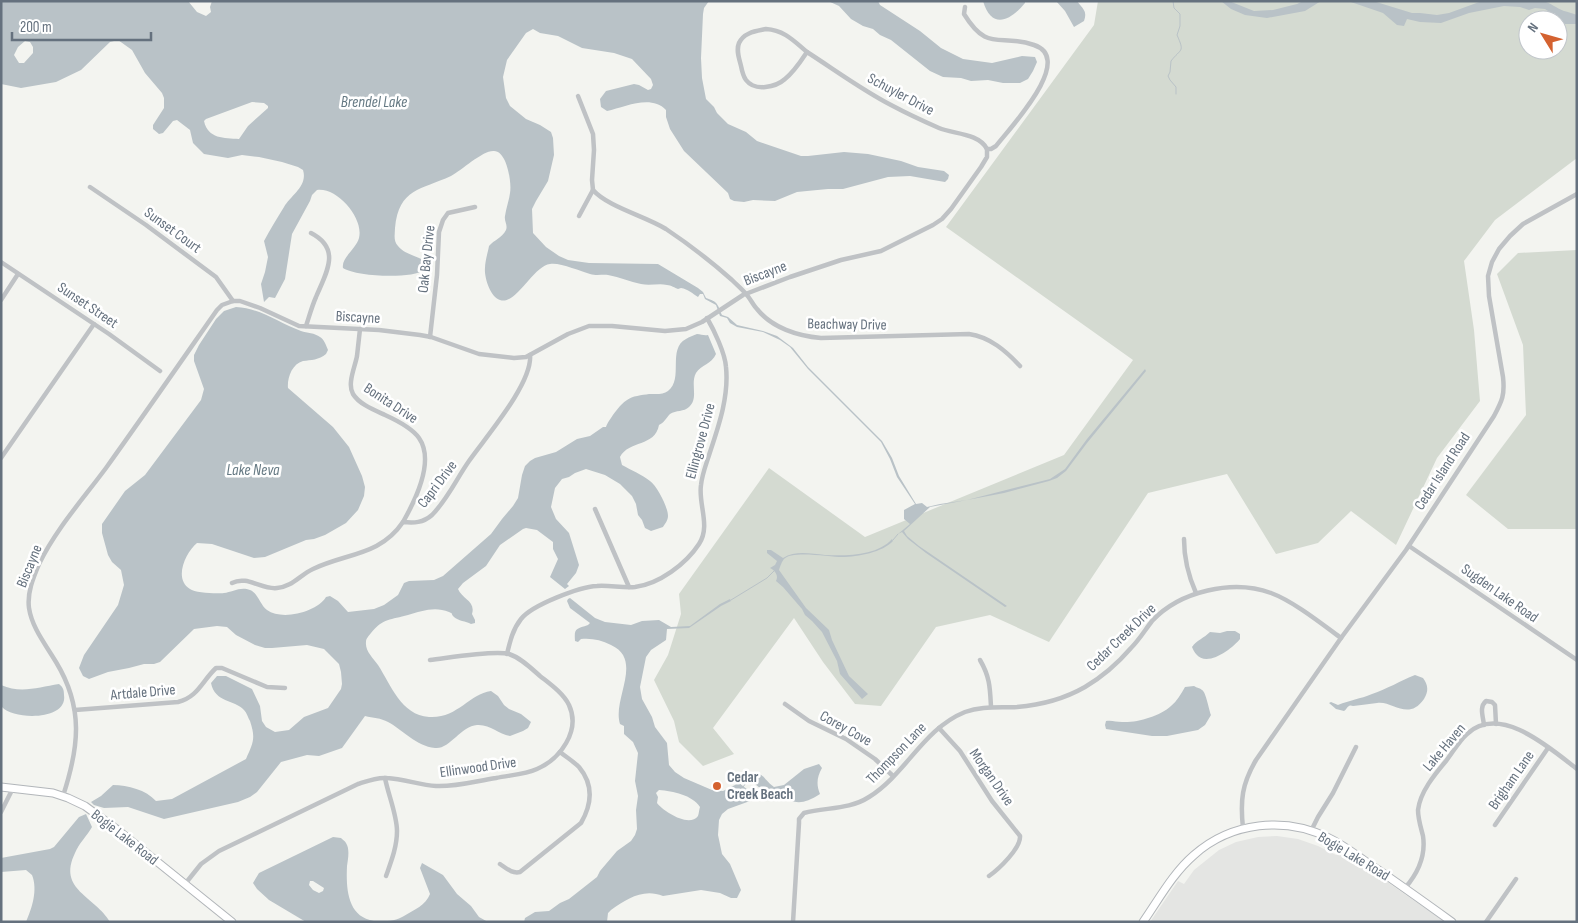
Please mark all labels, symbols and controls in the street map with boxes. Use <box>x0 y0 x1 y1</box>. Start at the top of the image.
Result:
scale bar <box>12 10 151 42</box>
north arrow <box>1518 10 1568 60</box>
text: 200 m <box>20 18 52 37</box>
text: N <box>1524 19 1542 36</box>
street label: Schuyler Drive <box>864 69 937 120</box>
water label: Brendel Lake <box>341 93 407 112</box>
street label: Sunset Court <box>140 203 205 258</box>
street label: Oak Bay Drive <box>414 224 439 294</box>
street label: Biscayne <box>741 257 789 290</box>
street label: Sunset Street <box>54 278 122 333</box>
street label: Biscayne <box>335 307 381 328</box>
street label: Beachway Drive <box>807 314 887 335</box>
street label: Bonita Drive <box>360 379 421 428</box>
street label: Ellingrove Drive <box>681 401 720 481</box>
street label: Cedar Island Road <box>1410 429 1475 514</box>
street label: Capri Drive <box>413 457 461 512</box>
water label: Lake Neva <box>226 461 280 480</box>
street label: Biscayne <box>12 542 47 590</box>
street label: Sugden Lake Road <box>1457 560 1542 627</box>
street label: Cedar Creek Drive <box>1083 599 1160 675</box>
street label: Artdale Drive <box>109 680 176 705</box>
street label: Corey Cove <box>816 706 875 750</box>
street label: Thompson Lane <box>862 718 931 788</box>
street label: Lake Haven <box>1419 720 1470 775</box>
street label: Morgan Drive <box>965 745 1018 810</box>
street label: Brigham Lane <box>1484 747 1539 813</box>
street label: Ellinwood Drive <box>439 753 517 782</box>
place label: Cedar Creek Beach <box>727 768 793 804</box>
marker: Cedar Creek Beach <box>711 780 723 792</box>
street label: Bogie Lake Road <box>87 805 162 870</box>
street label: Bogie Lake Road <box>1314 828 1393 885</box>

